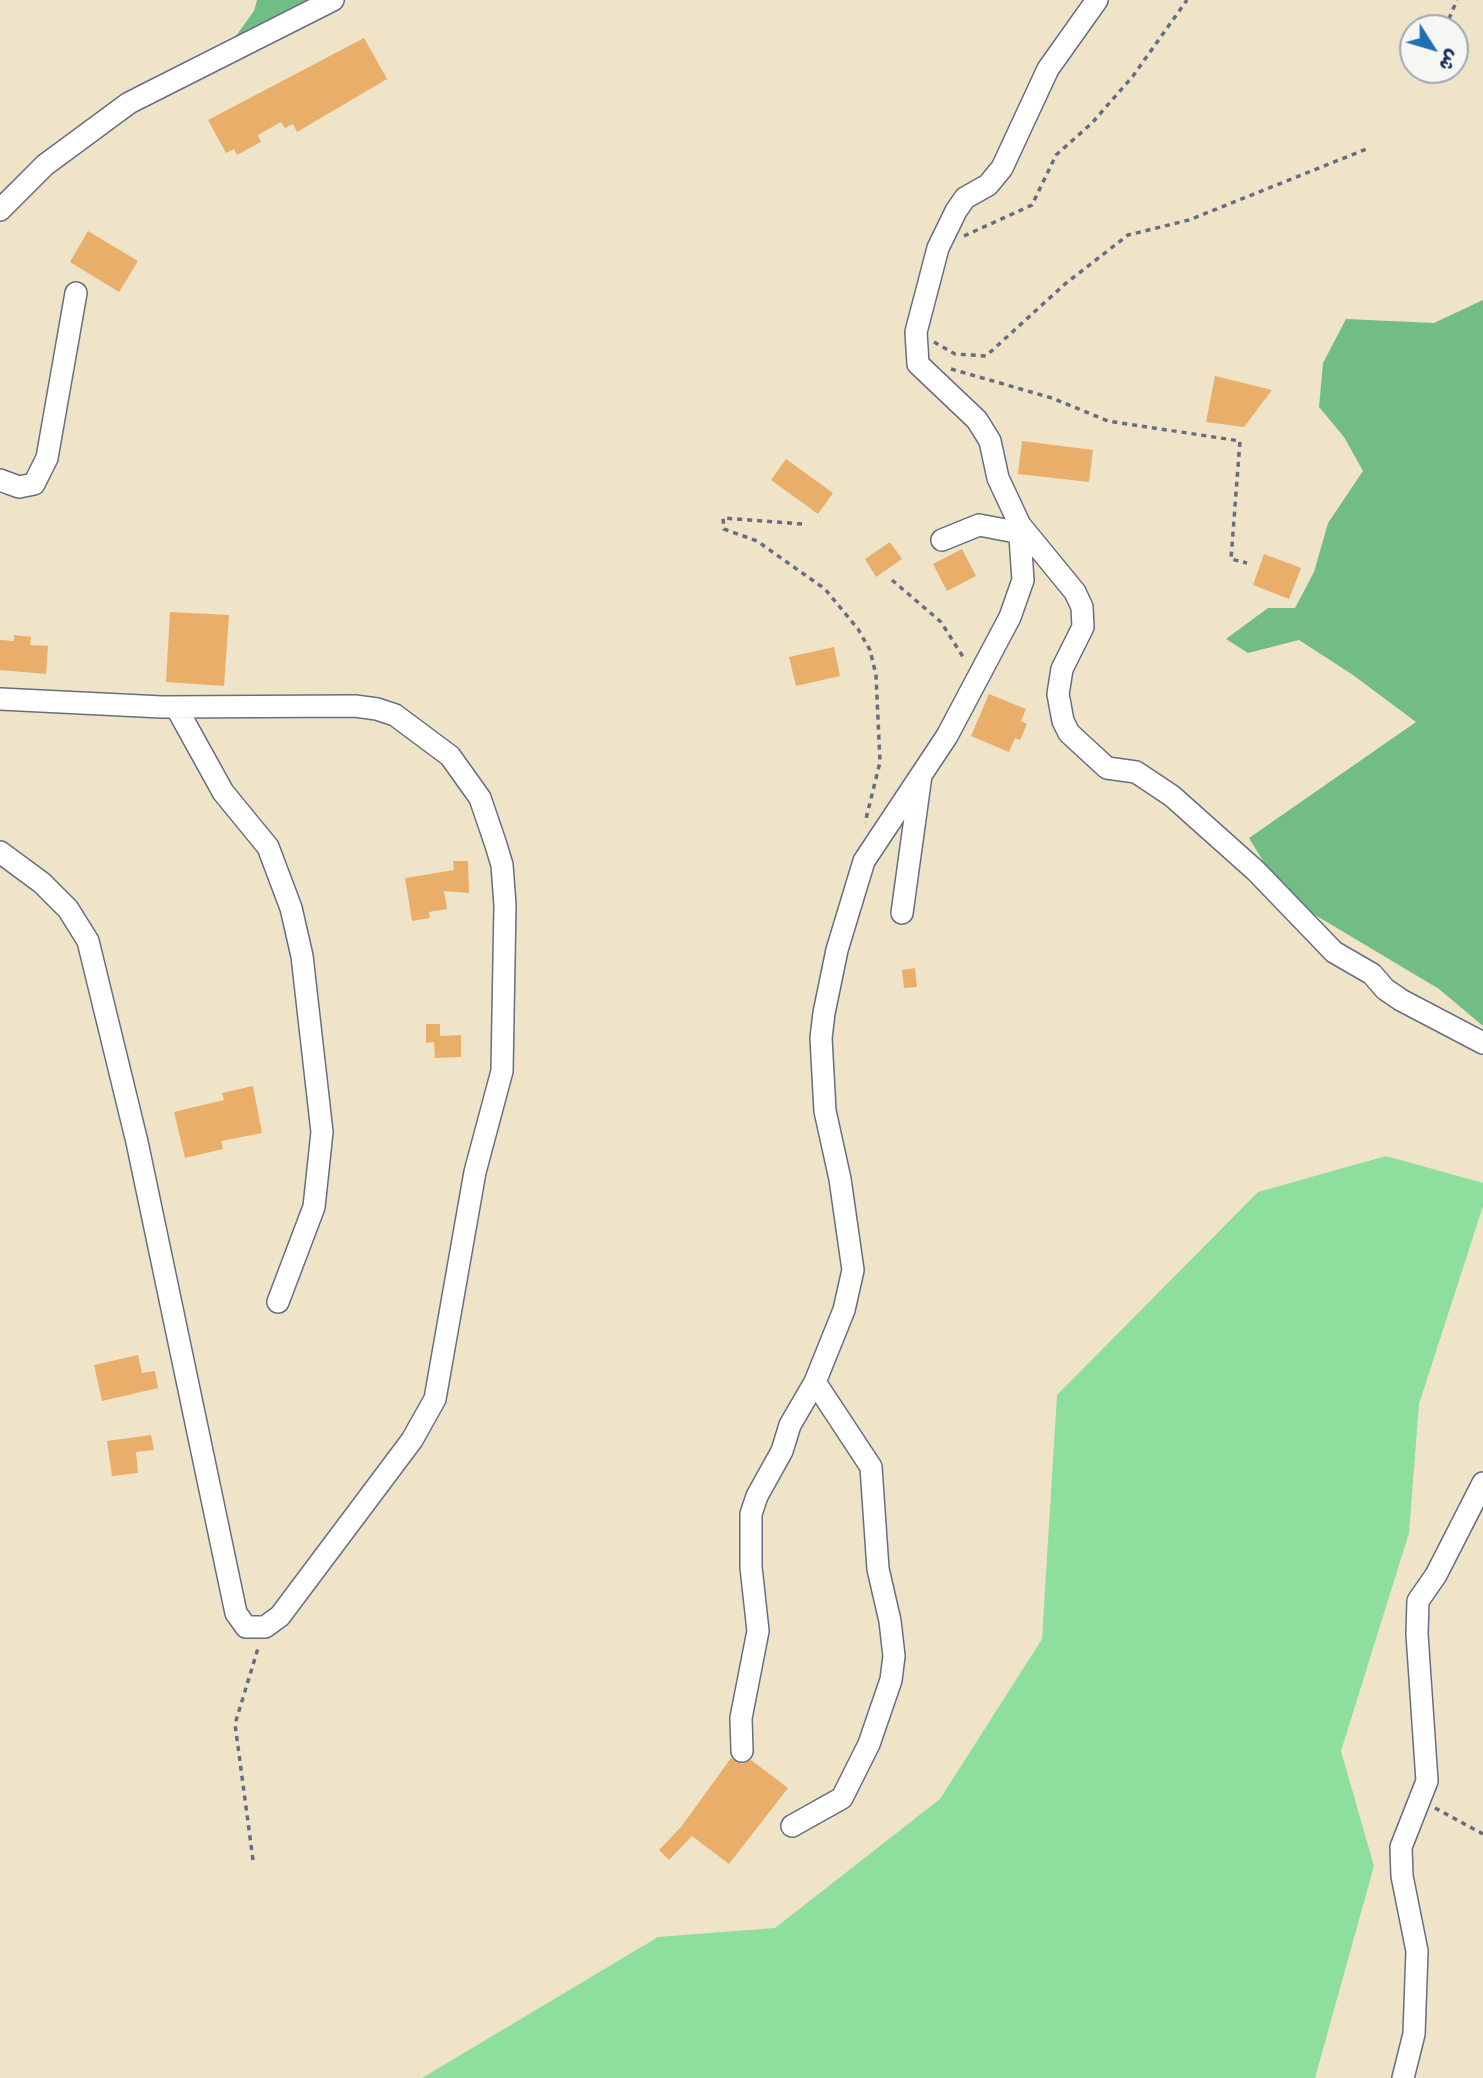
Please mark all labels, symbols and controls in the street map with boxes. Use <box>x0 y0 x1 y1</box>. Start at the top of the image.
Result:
north arrow <box>1399 14 1469 84</box>
text: ش <box>1430 42 1469 79</box>

